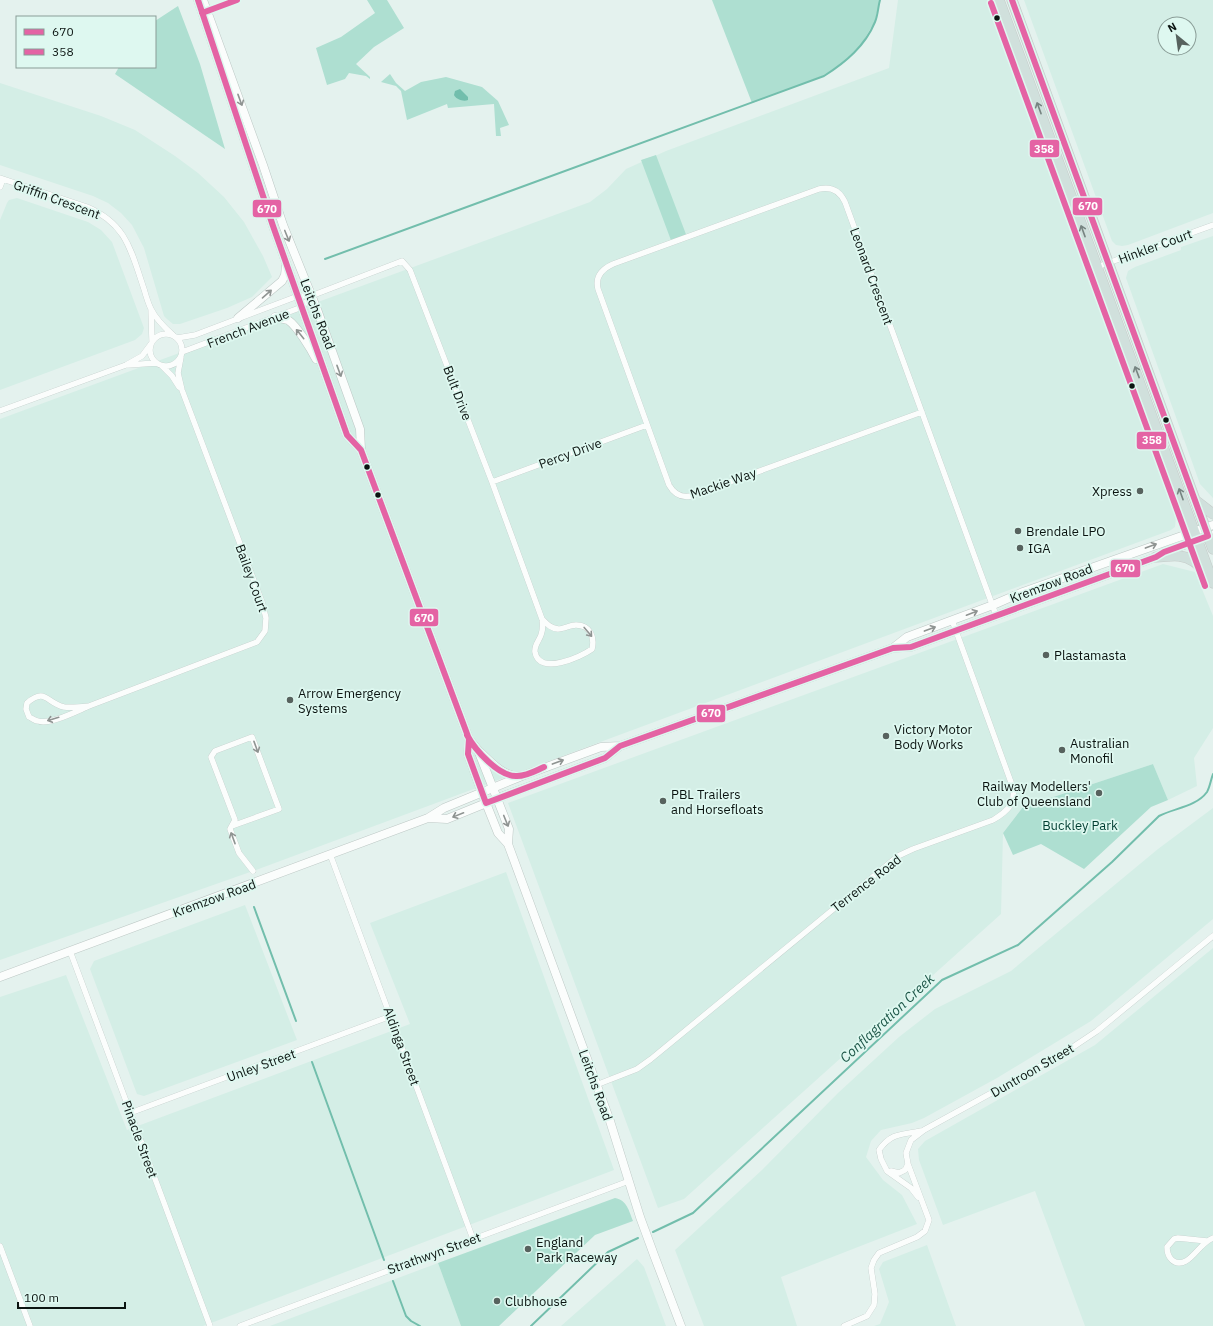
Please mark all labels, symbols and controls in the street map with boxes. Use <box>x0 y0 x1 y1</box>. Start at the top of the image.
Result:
unlabelled marker <box>992 13 1002 23</box>
legend <box>16 16 156 68</box>
north arrow <box>1157 16 1197 56</box>
text: N <box>1165 19 1179 35</box>
text: 670 <box>52 24 74 39</box>
text: 358 <box>52 44 74 59</box>
one-way arrow <box>236 94 244 106</box>
one-way arrow <box>1035 102 1042 115</box>
line badge: 358 <box>1029 139 1060 158</box>
text: 358 <box>1034 142 1054 156</box>
street label: Griffin Crescent <box>11 176 102 223</box>
line badge: 670 <box>1072 197 1103 216</box>
line badge: 670 <box>252 199 282 218</box>
text: 670 <box>1078 199 1098 213</box>
text: 670 <box>257 202 277 216</box>
street label: Leonard Crescent <box>846 225 897 327</box>
one-way arrow <box>1079 225 1087 237</box>
street label: Hinkler Court <box>1116 225 1194 268</box>
one-way arrow <box>284 229 292 241</box>
street label: Leitchs Road <box>296 276 339 352</box>
one-way arrow <box>262 289 273 298</box>
street label: French Avenue <box>205 305 292 352</box>
one-way arrow <box>295 328 304 339</box>
street label: Bult Drive <box>439 363 476 423</box>
one-way arrow <box>336 365 344 377</box>
one-way arrow <box>1132 366 1140 378</box>
unlabelled marker <box>1127 381 1137 391</box>
unlabelled marker <box>1161 415 1171 425</box>
line badge: 358 <box>1136 431 1167 450</box>
text: 358 <box>1142 433 1162 447</box>
street label: Percy Drive <box>536 434 604 473</box>
unlabelled marker <box>362 462 372 472</box>
street label: Mackie Way <box>688 464 759 503</box>
place label: Xpress <box>1092 483 1132 500</box>
marker: Xpress <box>1135 486 1145 496</box>
one-way arrow <box>1177 487 1184 500</box>
unlabelled marker <box>373 490 383 500</box>
place label: Brendale LPO <box>1026 523 1106 540</box>
marker: Brendale LPO <box>1013 526 1023 536</box>
place label: IGA <box>1028 540 1051 557</box>
street label: Bailey Court <box>231 542 272 614</box>
one-way arrow <box>1145 542 1158 549</box>
marker: IGA <box>1015 543 1025 553</box>
line badge: 670 <box>1110 559 1141 578</box>
street label: Kremzow Road <box>1007 560 1095 607</box>
text: 670 <box>1115 561 1135 575</box>
line badge: 670 <box>409 608 439 627</box>
one-way arrow <box>966 608 978 616</box>
text: 670 <box>414 611 434 625</box>
one-way arrow <box>923 624 935 632</box>
one-way arrow <box>584 627 593 638</box>
place label: Plastamasta <box>1054 647 1126 664</box>
marker: Plastamasta <box>1041 650 1051 660</box>
place label: Arrow Emergency Systems <box>298 685 401 717</box>
marker: Arrow Emergency Systems <box>285 695 295 705</box>
line badge: 670 <box>696 704 726 723</box>
text: 670 <box>701 706 721 720</box>
one-way arrow <box>46 716 59 723</box>
place label: Victory Motor Body Works <box>894 721 973 753</box>
marker: Victory Motor Body Works <box>881 731 891 741</box>
place label: Australian Monofil <box>1070 735 1129 767</box>
one-way arrow <box>252 740 260 752</box>
marker: Australian Monofil <box>1057 745 1067 755</box>
one-way arrow <box>552 758 564 766</box>
place label: Railway Modellers' Club of Queensland <box>977 778 1091 810</box>
place label: PBL Trailers and Horsefloats <box>671 786 764 818</box>
marker: Railway Modellers' Club of Queensland <box>1094 788 1104 798</box>
marker: PBL Trailers and Horsefloats <box>658 796 668 806</box>
one-way arrow <box>452 811 464 819</box>
one-way arrow <box>502 815 510 827</box>
park label: Buckley Park <box>1042 817 1118 834</box>
one-way arrow <box>228 832 236 844</box>
street label: Terrence Road <box>828 851 905 916</box>
street label: Kremzow Road <box>170 876 258 921</box>
water label: Conflagration Creek <box>836 969 938 1066</box>
street label: Aldinga Street <box>379 1004 424 1088</box>
street label: Duntroon Street <box>988 1040 1077 1101</box>
street label: Unley Street <box>224 1045 298 1086</box>
street label: Leitchs Road <box>575 1047 616 1123</box>
street label: Pinacle Street <box>118 1098 161 1180</box>
street label: Strathwyn Street <box>385 1229 483 1278</box>
place label: England Park Raceway <box>536 1234 618 1266</box>
marker: England Park Raceway <box>523 1244 533 1254</box>
scale bar <box>18 1284 125 1310</box>
text: 100 m <box>24 1290 59 1305</box>
place label: Clubhouse <box>505 1293 567 1310</box>
marker: Clubhouse <box>492 1296 502 1306</box>

